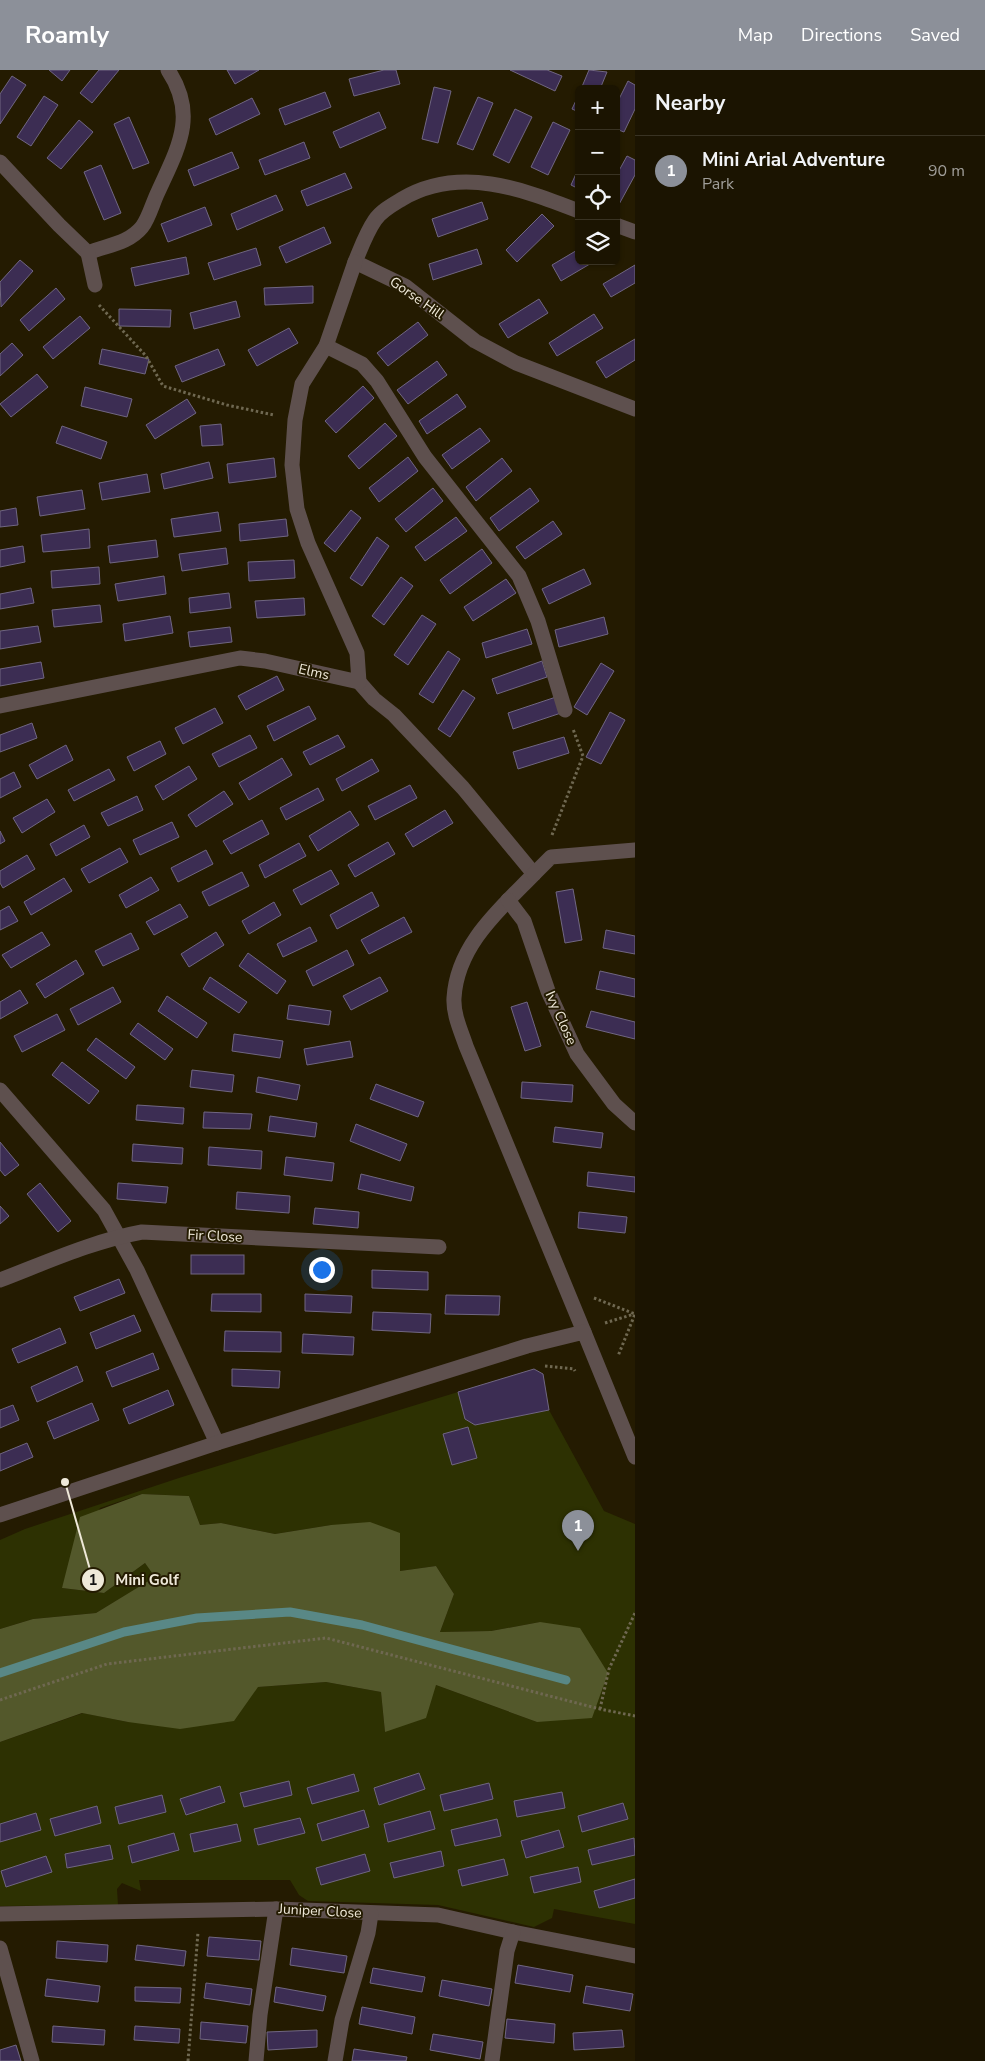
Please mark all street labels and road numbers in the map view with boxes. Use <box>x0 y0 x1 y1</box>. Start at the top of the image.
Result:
street label: Gorse Hill <box>386 272 449 324</box>
street label: Elms <box>297 659 332 685</box>
street label: Ivy Close <box>541 988 581 1048</box>
street label: Fir Close <box>187 1225 243 1247</box>
street label: Juniper Close <box>277 1899 362 1923</box>

